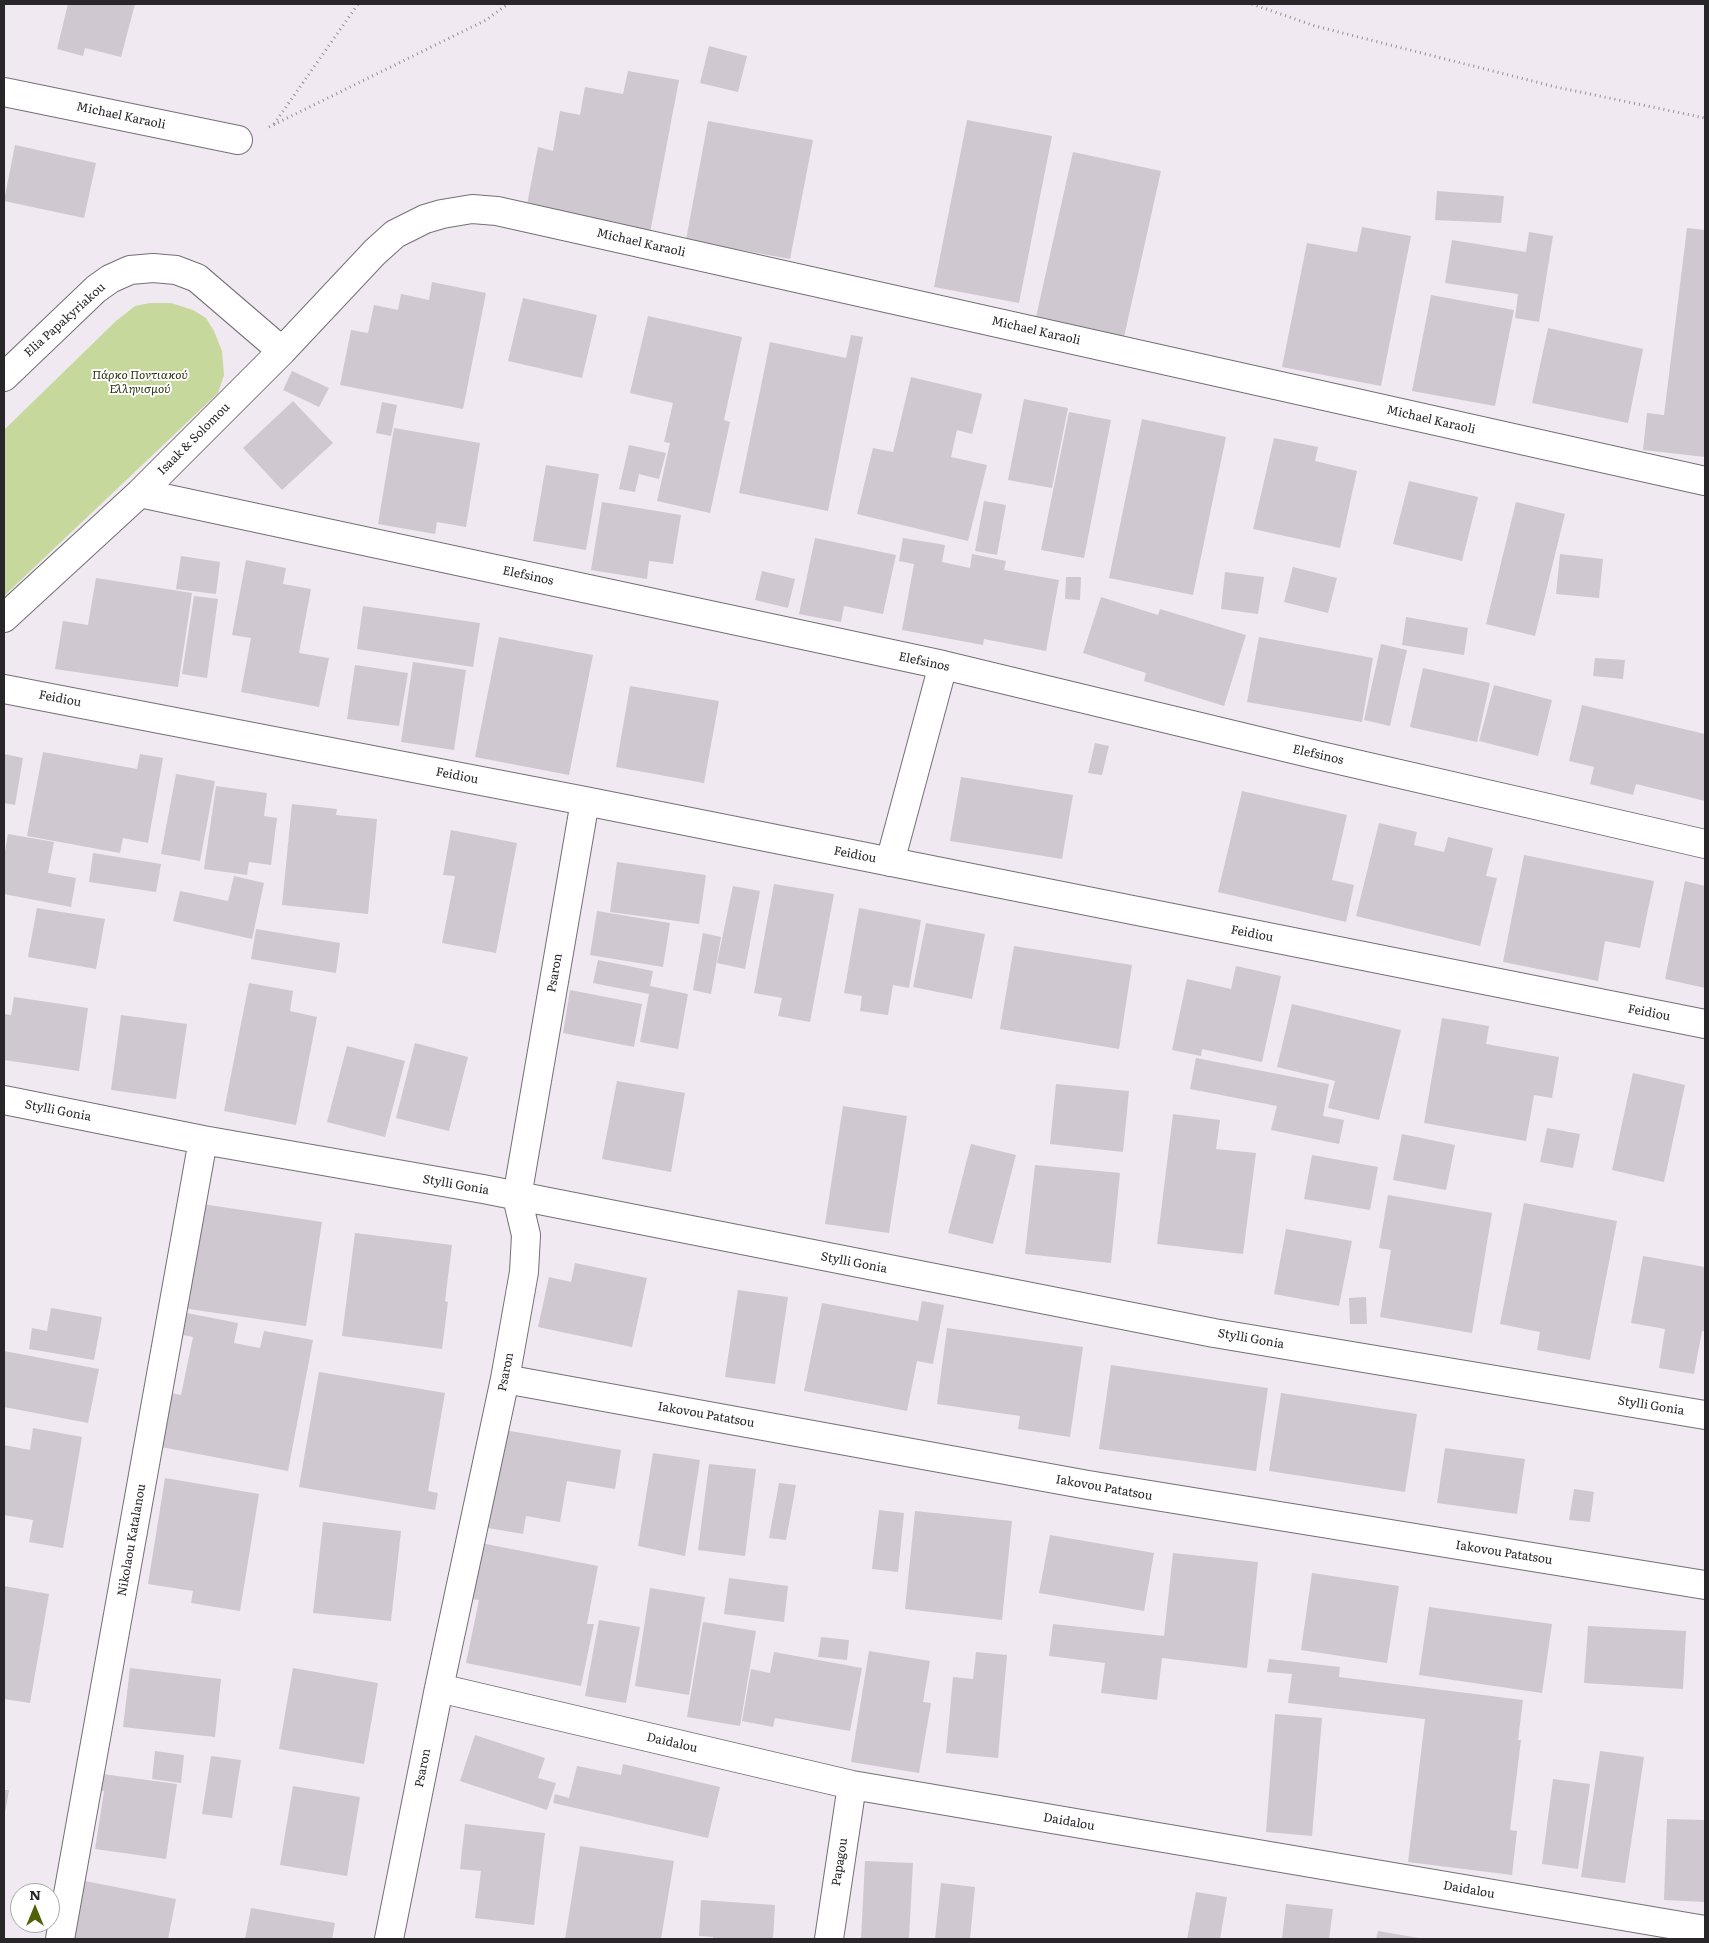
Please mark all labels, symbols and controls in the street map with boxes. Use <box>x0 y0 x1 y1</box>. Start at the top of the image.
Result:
street label: Michael Karaoli <box>75 100 167 132</box>
street label: Michael Karaoli <box>595 226 687 260</box>
street label: Elia Papakyriakou <box>22 280 108 360</box>
street label: Michael Karaoli <box>990 314 1082 348</box>
park label: Πάρκο Ποντιακού Ελληνισμού <box>92 368 188 396</box>
street label: Isaak & Solomou <box>155 400 233 478</box>
street label: Michael Karaoli <box>1385 403 1477 437</box>
street label: Elefsinos <box>501 564 555 588</box>
street label: Elefsinos <box>897 650 951 674</box>
street label: Feidiou <box>37 688 83 710</box>
street label: Elefsinos <box>1291 742 1345 768</box>
street label: Feidiou <box>434 765 480 787</box>
street label: Feidiou <box>832 844 878 866</box>
street label: Feidiou <box>1229 923 1275 945</box>
street label: Psaron <box>544 952 566 994</box>
street label: Feidiou <box>1626 1002 1672 1024</box>
street label: Stylli Gonia <box>24 1098 92 1124</box>
street label: Stylli Gonia <box>422 1172 490 1198</box>
street label: Stylli Gonia <box>820 1250 888 1276</box>
street label: Stylli Gonia <box>1217 1326 1285 1352</box>
street label: Psaron <box>495 1351 517 1393</box>
street label: Stylli Gonia <box>1617 1394 1685 1418</box>
street label: Iakovou Patatsou <box>657 1399 755 1431</box>
street label: Iakovou Patatsou <box>1055 1472 1153 1504</box>
street label: Nikolaou Katalanou <box>115 1483 149 1597</box>
street label: Iakovou Patatsou <box>1454 1538 1554 1568</box>
street label: Daidalou <box>645 1730 699 1756</box>
street label: Psaron <box>412 1747 434 1789</box>
street label: Daidalou <box>1042 1810 1096 1834</box>
street label: Papagou <box>829 1837 851 1887</box>
street label: Daidalou <box>1442 1878 1496 1902</box>
north arrow <box>10 1883 60 1933</box>
text: N <box>29 1884 41 1904</box>

